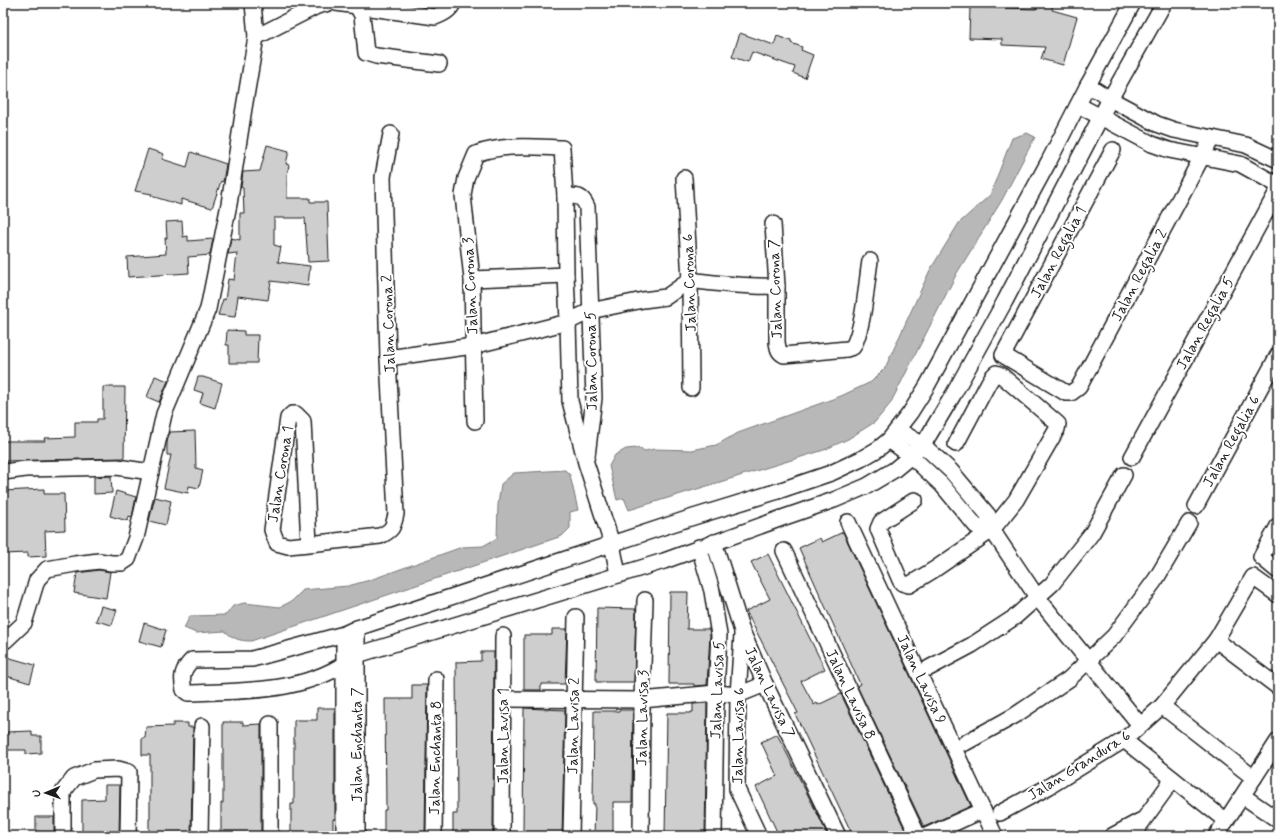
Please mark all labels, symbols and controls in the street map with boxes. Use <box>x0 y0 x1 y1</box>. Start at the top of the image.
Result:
street label: Jalan Regalia 1 <box>1026 203 1092 302</box>
street label: Jalan Regalia 2 <box>1107 226 1173 325</box>
street label: Jalan Corona 6 <box>678 233 702 333</box>
street label: Jalan Corona 3 <box>458 236 484 335</box>
street label: Jalan Corona 7 <box>764 239 788 339</box>
street label: Jalan Regalia 5 <box>1172 274 1241 374</box>
street label: Jalan Corona 2 <box>377 275 401 373</box>
street label: Jalan Corona 5 <box>581 311 603 411</box>
street label: Jalan Regalia 6 <box>1198 392 1266 491</box>
street label: Jalan Corona 1 <box>263 424 298 524</box>
street label: Jalan Lavisa 9 <box>892 631 951 727</box>
street label: Jalan Lavisa 5 <box>706 641 730 740</box>
street label: Jalan Lavisa 7 <box>739 644 799 741</box>
street label: Jalan Lavisa 8 <box>820 646 880 743</box>
street label: Jalan Lavisa 3 <box>632 670 654 766</box>
street label: Jalan Lavisa 2 <box>563 677 585 775</box>
street label: Jalan Enchanta 7 <box>348 687 368 803</box>
street label: Jalan Lavisa 6 <box>728 687 750 785</box>
street label: Jalan Lavisa 1 <box>494 688 514 784</box>
street label: Jalan Enchanta 8 <box>425 701 447 815</box>
street label: Jalan Grandura 6 <box>1024 726 1135 806</box>
north arrow <box>26 773 66 813</box>
text: U <box>30 789 44 797</box>

